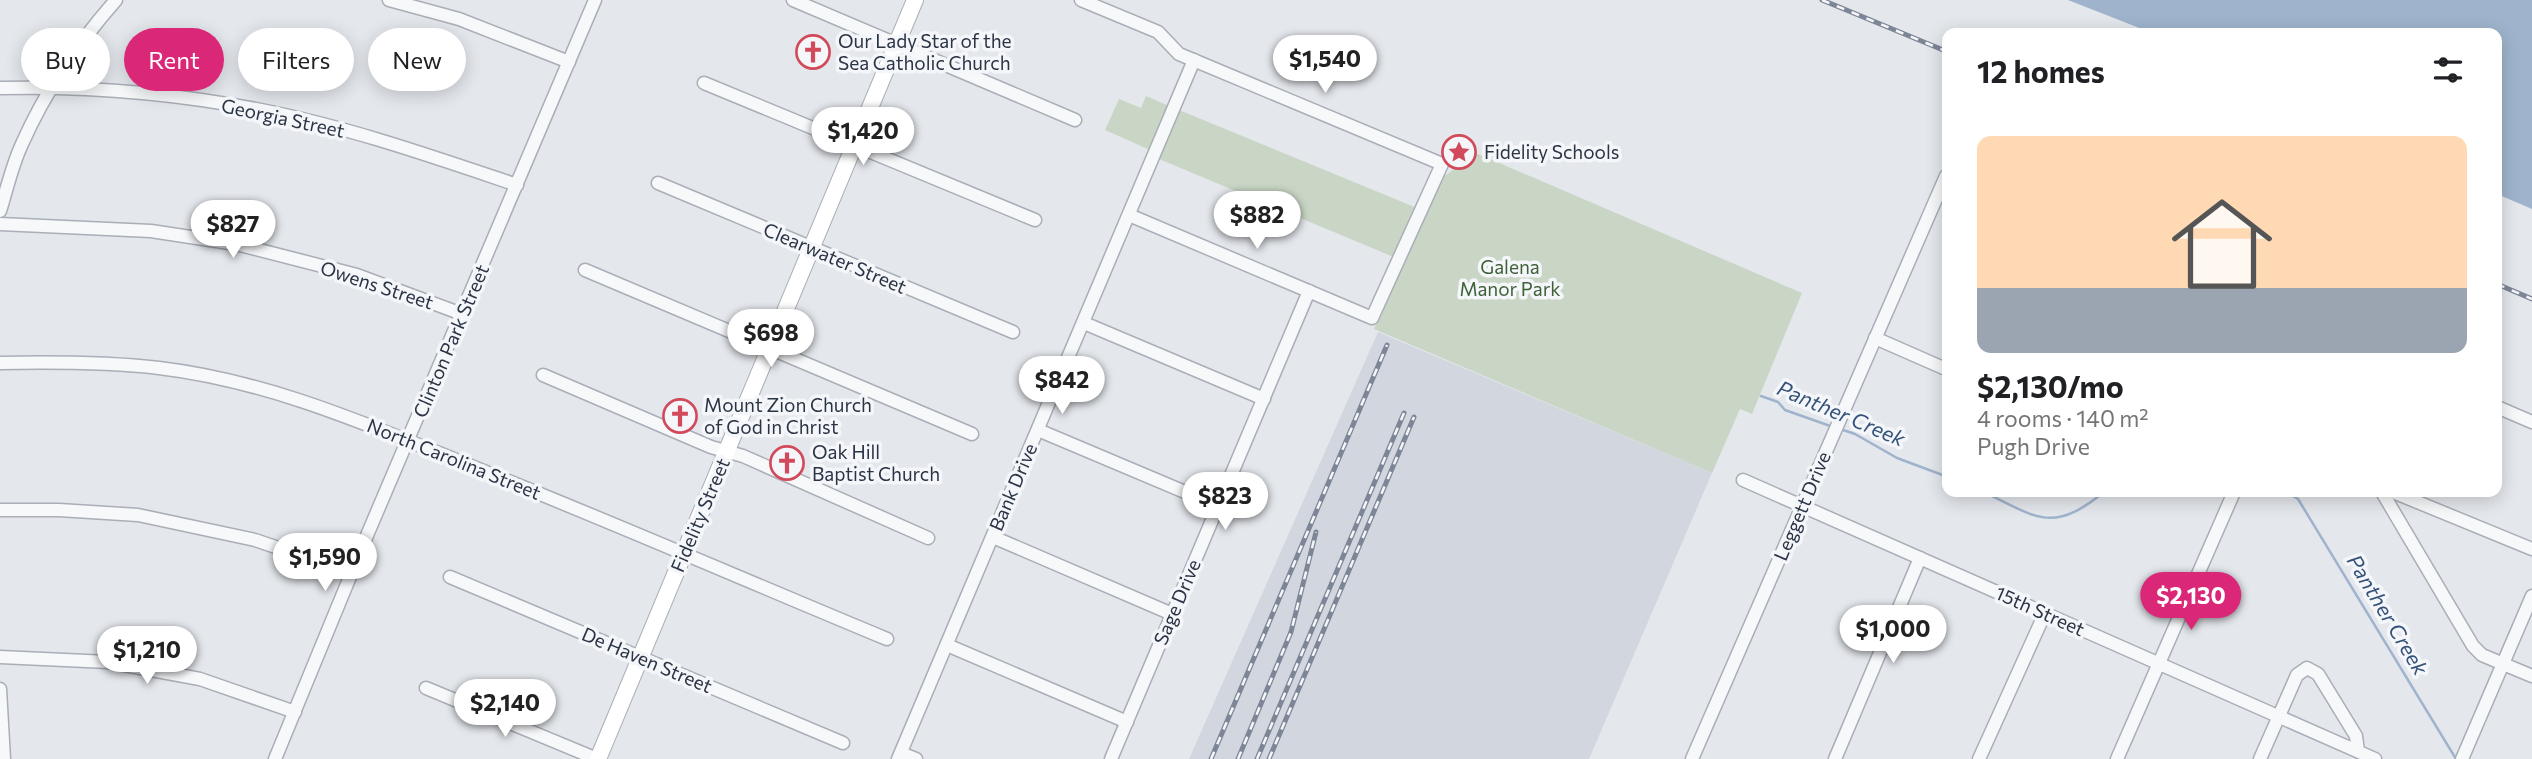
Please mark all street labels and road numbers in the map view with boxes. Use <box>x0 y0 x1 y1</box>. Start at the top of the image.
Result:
street label: Georgia Street <box>219 93 347 142</box>
street label: Clearwater Street <box>760 217 910 298</box>
street label: Owens Street <box>318 255 437 314</box>
street label: Clinton Park Street <box>408 261 493 421</box>
street label: North Carolina Street <box>364 413 544 504</box>
street label: Bank Drive <box>984 440 1041 534</box>
street label: Leggett Drive <box>1768 448 1835 564</box>
street label: Fidelity Street <box>665 454 734 575</box>
street label: Sage Drive <box>1148 556 1205 648</box>
street label: 15th Street <box>1992 581 2088 640</box>
street label: De Haven Street <box>579 622 716 697</box>

